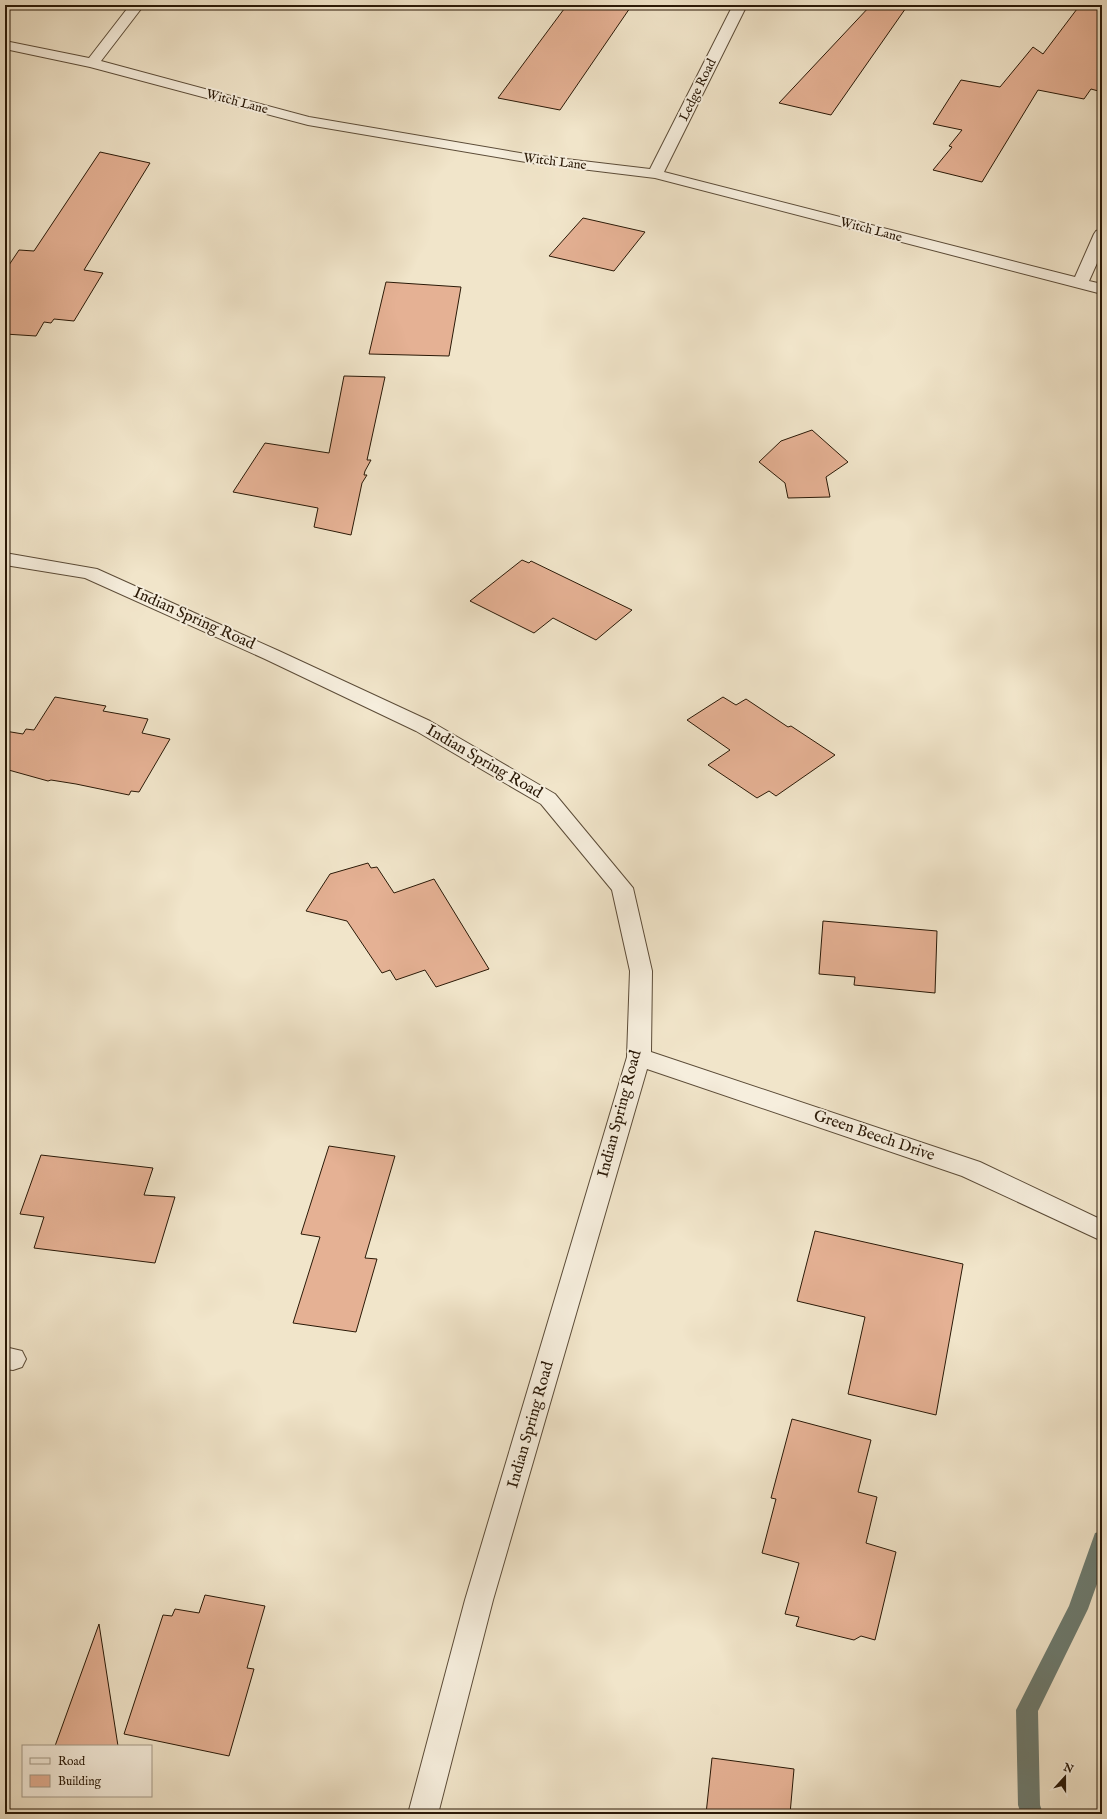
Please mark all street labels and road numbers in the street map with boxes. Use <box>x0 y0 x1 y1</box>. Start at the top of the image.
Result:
street label: Ledge Road <box>676 56 720 124</box>
street label: Witch Lane <box>204 86 270 118</box>
street label: Witch Lane <box>523 150 588 174</box>
street label: Witch Lane <box>838 214 904 246</box>
street label: Indian Spring Road <box>130 583 258 655</box>
street label: Indian Spring Road <box>422 721 546 804</box>
street label: Indian Spring Road <box>593 1048 647 1180</box>
street label: Green Beech Drive <box>811 1106 937 1166</box>
street label: Indian Spring Road <box>503 1359 559 1491</box>

